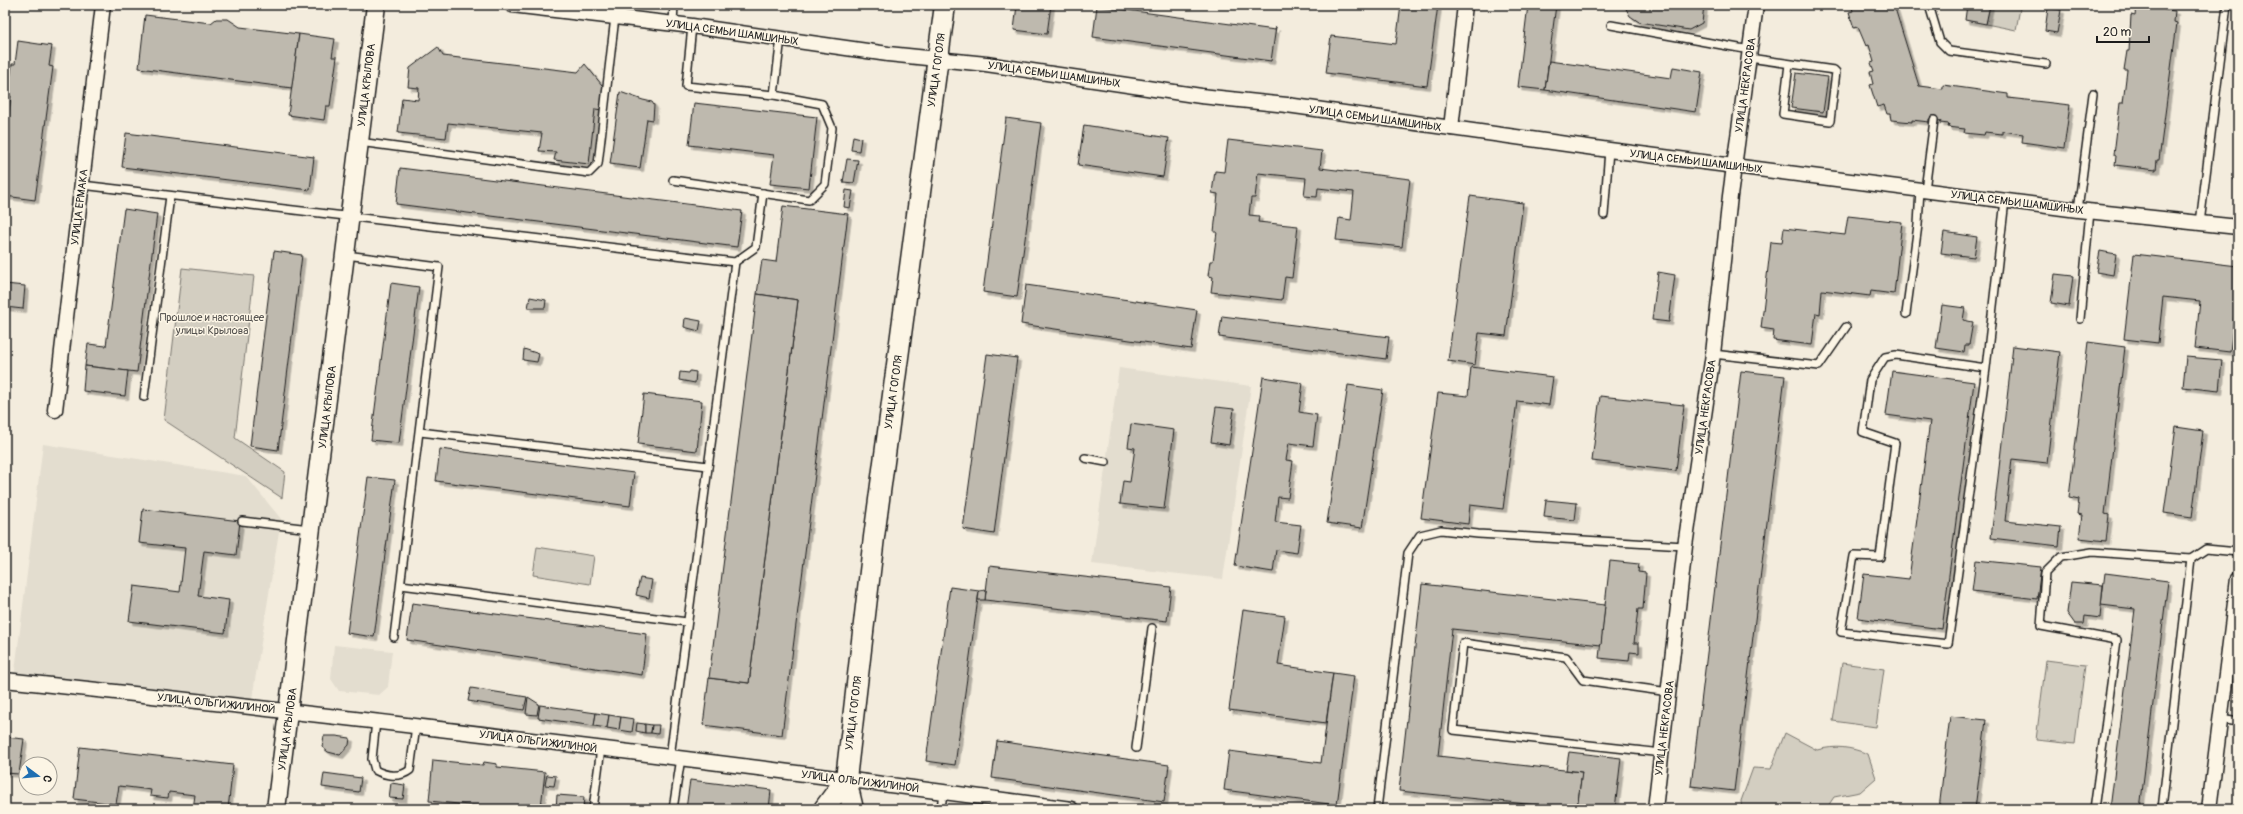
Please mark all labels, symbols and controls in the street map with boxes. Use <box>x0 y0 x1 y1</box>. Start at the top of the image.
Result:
street label: УЛИЦА СЕМЬИ ШАМШИНЫХ <box>665 17 799 48</box>
scale bar <box>2097 18 2149 44</box>
text: 20 m <box>2103 25 2132 40</box>
street label: УЛИЦА ГОГОЛЯ <box>925 32 948 108</box>
street label: УЛИЦА НЕКРАСОВА <box>1732 37 1759 133</box>
street label: УЛИЦА КРЫЛОВА <box>355 43 378 127</box>
street label: УЛИЦА СЕМЬИ ШАМШИНЫХ <box>987 59 1121 90</box>
street label: УЛИЦА СЕМЬИ ШАМШИНЫХ <box>1308 103 1442 134</box>
street label: УЛИЦА СЕМЬИ ШАМШИНЫХ <box>1629 147 1763 176</box>
street label: УЛИЦА ЕРМАКА <box>68 168 91 246</box>
street label: УЛИЦА СЕМЬИ ШАМШИНЫХ <box>1950 188 2084 217</box>
park label: Прошлое и настоящее улицы Крылова <box>160 311 265 337</box>
street label: УЛИЦА ГОГОЛЯ <box>882 354 905 430</box>
street label: УЛИЦА НЕКРАСОВА <box>1692 359 1719 455</box>
street label: УЛИЦА КРЫЛОВА <box>316 365 339 449</box>
street label: УЛИЦА ГОГОЛЯ <box>842 675 864 751</box>
street label: УЛИЦА НЕКРАСОВА <box>1652 680 1677 776</box>
street label: УЛИЦА КРЫЛОВА <box>275 687 300 771</box>
street label: УЛИЦА ОЛЬГИ ЖИЛИНОЙ <box>156 691 276 716</box>
street label: УЛИЦА ОЛЬГИ ЖИЛИНОЙ <box>478 728 598 755</box>
north arrow <box>18 756 58 796</box>
street label: УЛИЦА ОЛЬГИ ЖИЛИНОЙ <box>800 768 920 795</box>
text: С <box>40 774 54 784</box>

